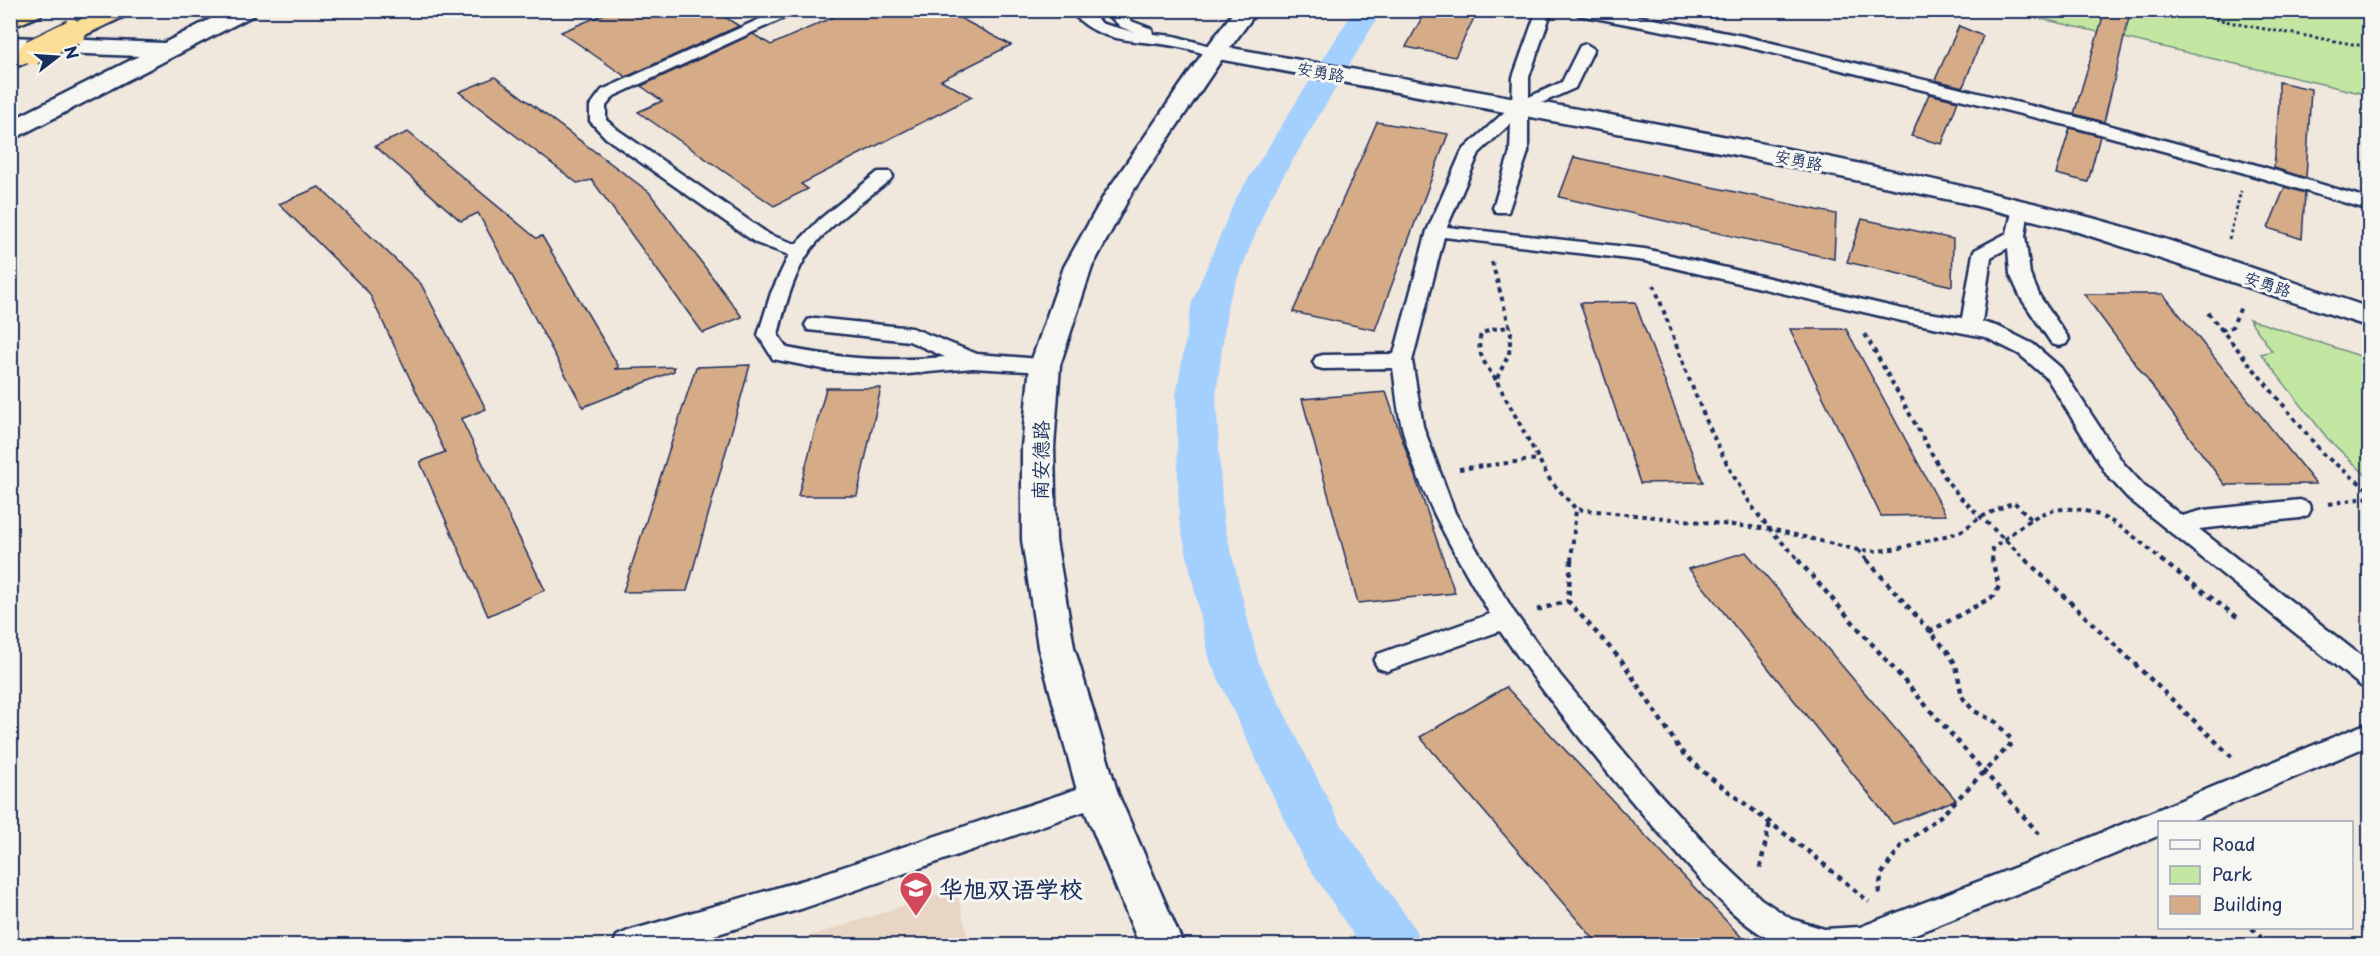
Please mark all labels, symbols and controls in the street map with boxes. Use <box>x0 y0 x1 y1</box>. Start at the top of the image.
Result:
north arrow <box>27 27 87 87</box>
text: N <box>59 43 86 62</box>
street label: 安勇路 <box>1295 55 1347 87</box>
street label: 安勇路 <box>1773 143 1825 175</box>
street label: 安勇路 <box>2241 264 2295 302</box>
street label: 南安德路 <box>1024 419 1056 500</box>
legend <box>2158 821 2353 929</box>
text: Road <box>2212 830 2256 857</box>
text: Park <box>2212 860 2252 887</box>
school or university icon: 华旭双语学校 <box>898 870 934 917</box>
place label: 华旭双语学校 <box>939 870 1083 906</box>
text: Building <box>2212 890 2282 917</box>

